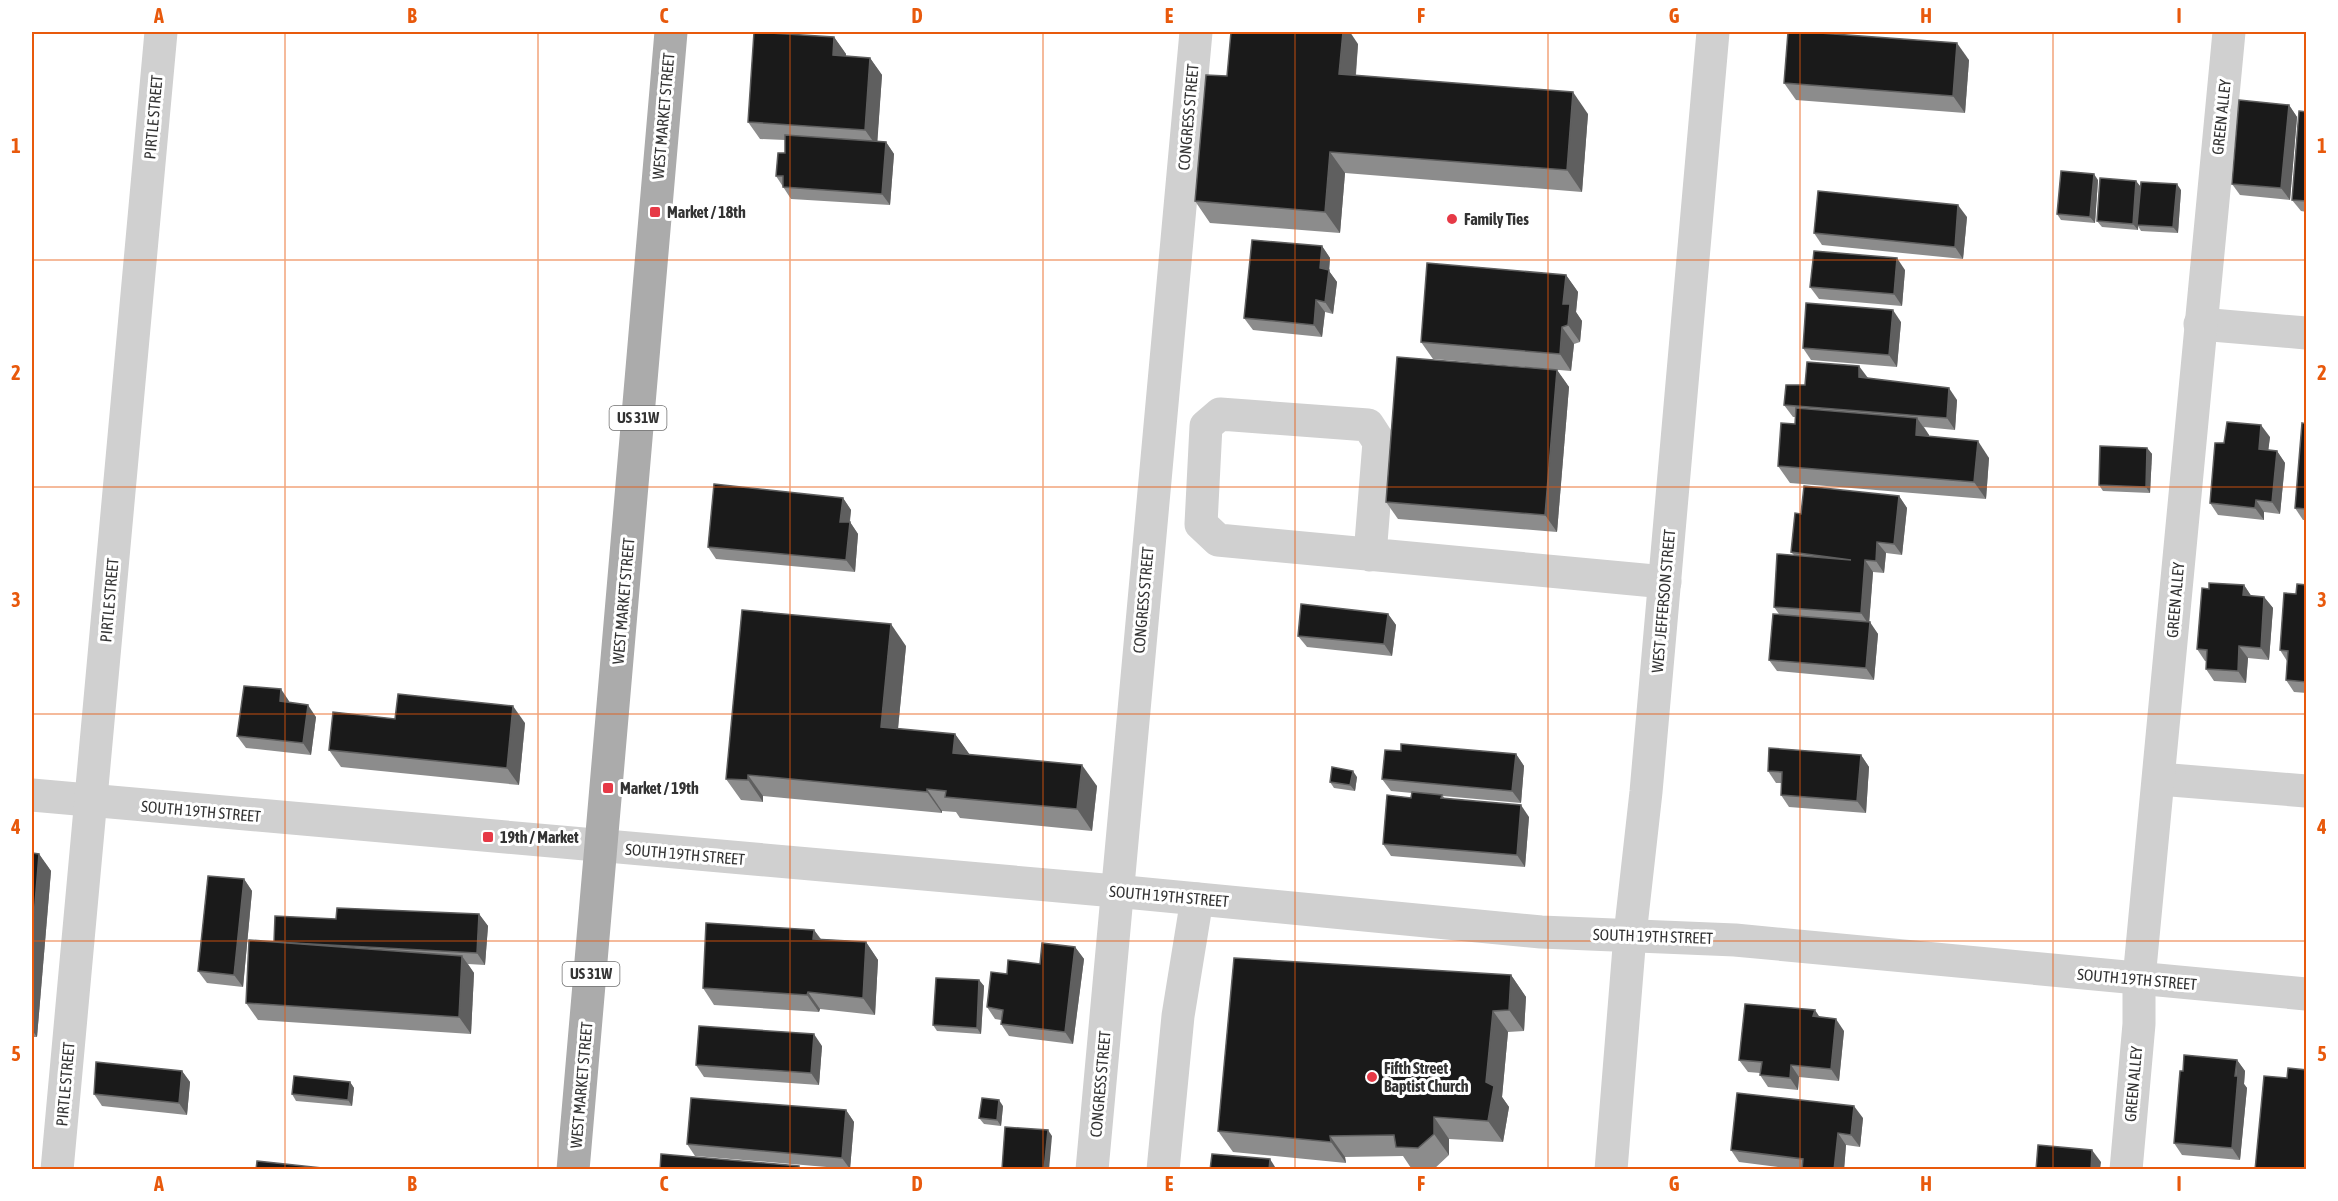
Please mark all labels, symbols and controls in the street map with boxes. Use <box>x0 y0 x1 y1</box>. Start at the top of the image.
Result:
text: A <box>153 4 164 27</box>
text: B <box>407 4 417 27</box>
text: C <box>660 4 669 27</box>
text: D <box>911 4 923 27</box>
text: E <box>1165 4 1174 27</box>
text: F <box>1417 4 1425 27</box>
text: G <box>1669 4 1680 27</box>
text: H <box>1920 4 1932 27</box>
text: I <box>2176 4 2182 27</box>
street label: WEST MARKET STREET <box>648 52 678 180</box>
street label: CONGRESS STREET <box>1174 63 1202 171</box>
street label: PIRTLE STREET <box>140 74 166 160</box>
street label: GREEN ALLEY <box>2208 77 2234 156</box>
text: 1 <box>11 134 21 157</box>
text: 1 <box>2317 134 2327 157</box>
place label: Market / 18th <box>667 203 746 221</box>
marker: Market / 18th <box>648 205 662 219</box>
place label: Family Ties <box>1464 210 1529 228</box>
marker: Family Ties <box>1445 212 1459 226</box>
text: 2 <box>11 361 21 384</box>
text: 2 <box>2317 361 2327 384</box>
road number: US 31W <box>610 406 666 430</box>
street label: WEST JEFFERSON STREET <box>1648 528 1678 674</box>
street label: WEST MARKET STREET <box>608 537 638 665</box>
street label: CONGRESS STREET <box>1129 546 1157 654</box>
street label: PIRTLE STREET <box>96 557 122 643</box>
street label: GREEN ALLEY <box>2163 561 2187 639</box>
text: 3 <box>11 588 21 611</box>
text: 3 <box>2317 588 2327 611</box>
place label: Market / 19th <box>620 779 699 797</box>
marker: Market / 19th <box>601 781 615 795</box>
street label: SOUTH 19TH STREET <box>140 797 262 825</box>
text: 4 <box>10 815 21 838</box>
text: 4 <box>2316 815 2327 838</box>
place label: 19th / Market <box>500 828 579 846</box>
marker: 19th / Market <box>481 830 495 844</box>
street label: SOUTH 19TH STREET <box>624 840 746 868</box>
street label: SOUTH 19TH STREET <box>1108 882 1230 910</box>
street label: SOUTH 19TH STREET <box>1593 925 1713 947</box>
road number: US 31W <box>562 962 620 986</box>
street label: SOUTH 19TH STREET <box>2076 965 2198 993</box>
street label: WEST MARKET STREET <box>566 1021 596 1149</box>
street label: CONGRESS STREET <box>1086 1030 1114 1138</box>
street label: PIRTLE STREET <box>52 1041 78 1127</box>
text: 5 <box>11 1042 21 1065</box>
text: 5 <box>2317 1042 2327 1065</box>
street label: GREEN ALLEY <box>2121 1045 2145 1123</box>
place label: Fifth Street Baptist Church <box>1384 1059 1469 1095</box>
marker: Fifth Street Baptist Church <box>1365 1070 1379 1084</box>
text: A <box>153 1172 164 1195</box>
text: B <box>407 1172 417 1195</box>
text: C <box>660 1172 669 1195</box>
text: D <box>911 1172 923 1195</box>
text: E <box>1165 1172 1174 1195</box>
text: F <box>1417 1172 1425 1195</box>
text: G <box>1669 1172 1680 1195</box>
text: H <box>1920 1172 1932 1195</box>
text: I <box>2176 1172 2182 1195</box>

